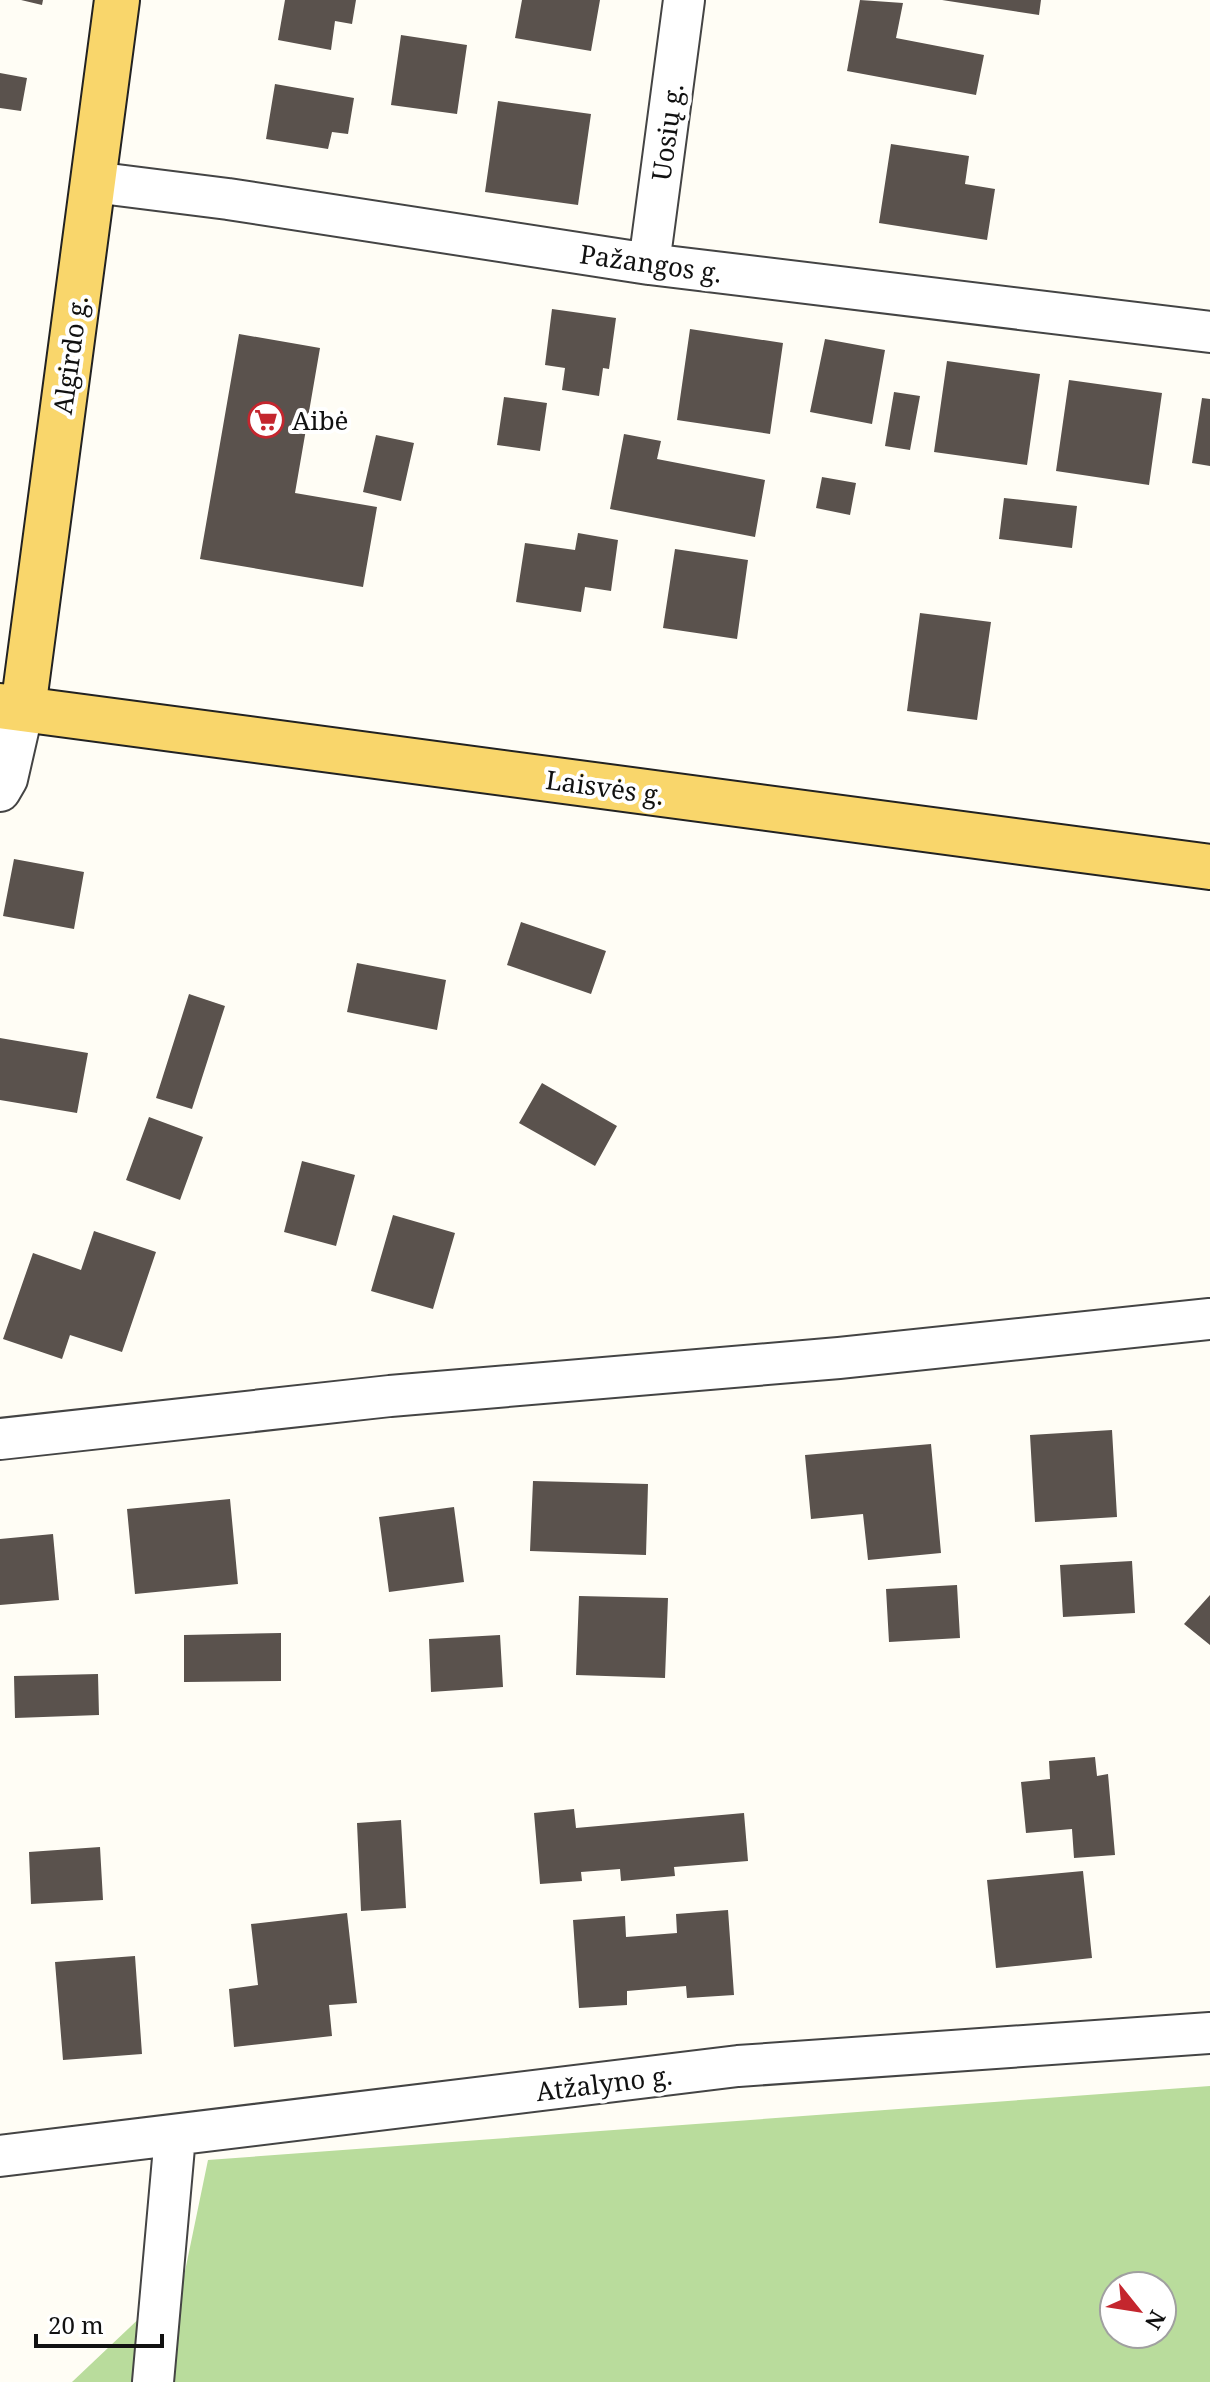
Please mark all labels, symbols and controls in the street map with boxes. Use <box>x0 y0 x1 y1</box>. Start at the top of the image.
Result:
street label: Uosių g. <box>642 81 692 183</box>
street label: Pažangos g. <box>578 235 724 291</box>
street label: Algirdo g. <box>44 293 96 417</box>
supermarket icon: Aibė <box>247 401 285 439</box>
place label: Aibė <box>292 402 349 438</box>
street label: Laisvės g. <box>544 761 666 813</box>
street label: Atžalyno g. <box>534 2057 674 2109</box>
north arrow <box>1098 2270 1178 2350</box>
scale bar <box>36 2298 162 2348</box>
text: N <box>1139 2305 1174 2336</box>
text: 20 m <box>48 2308 104 2341</box>

